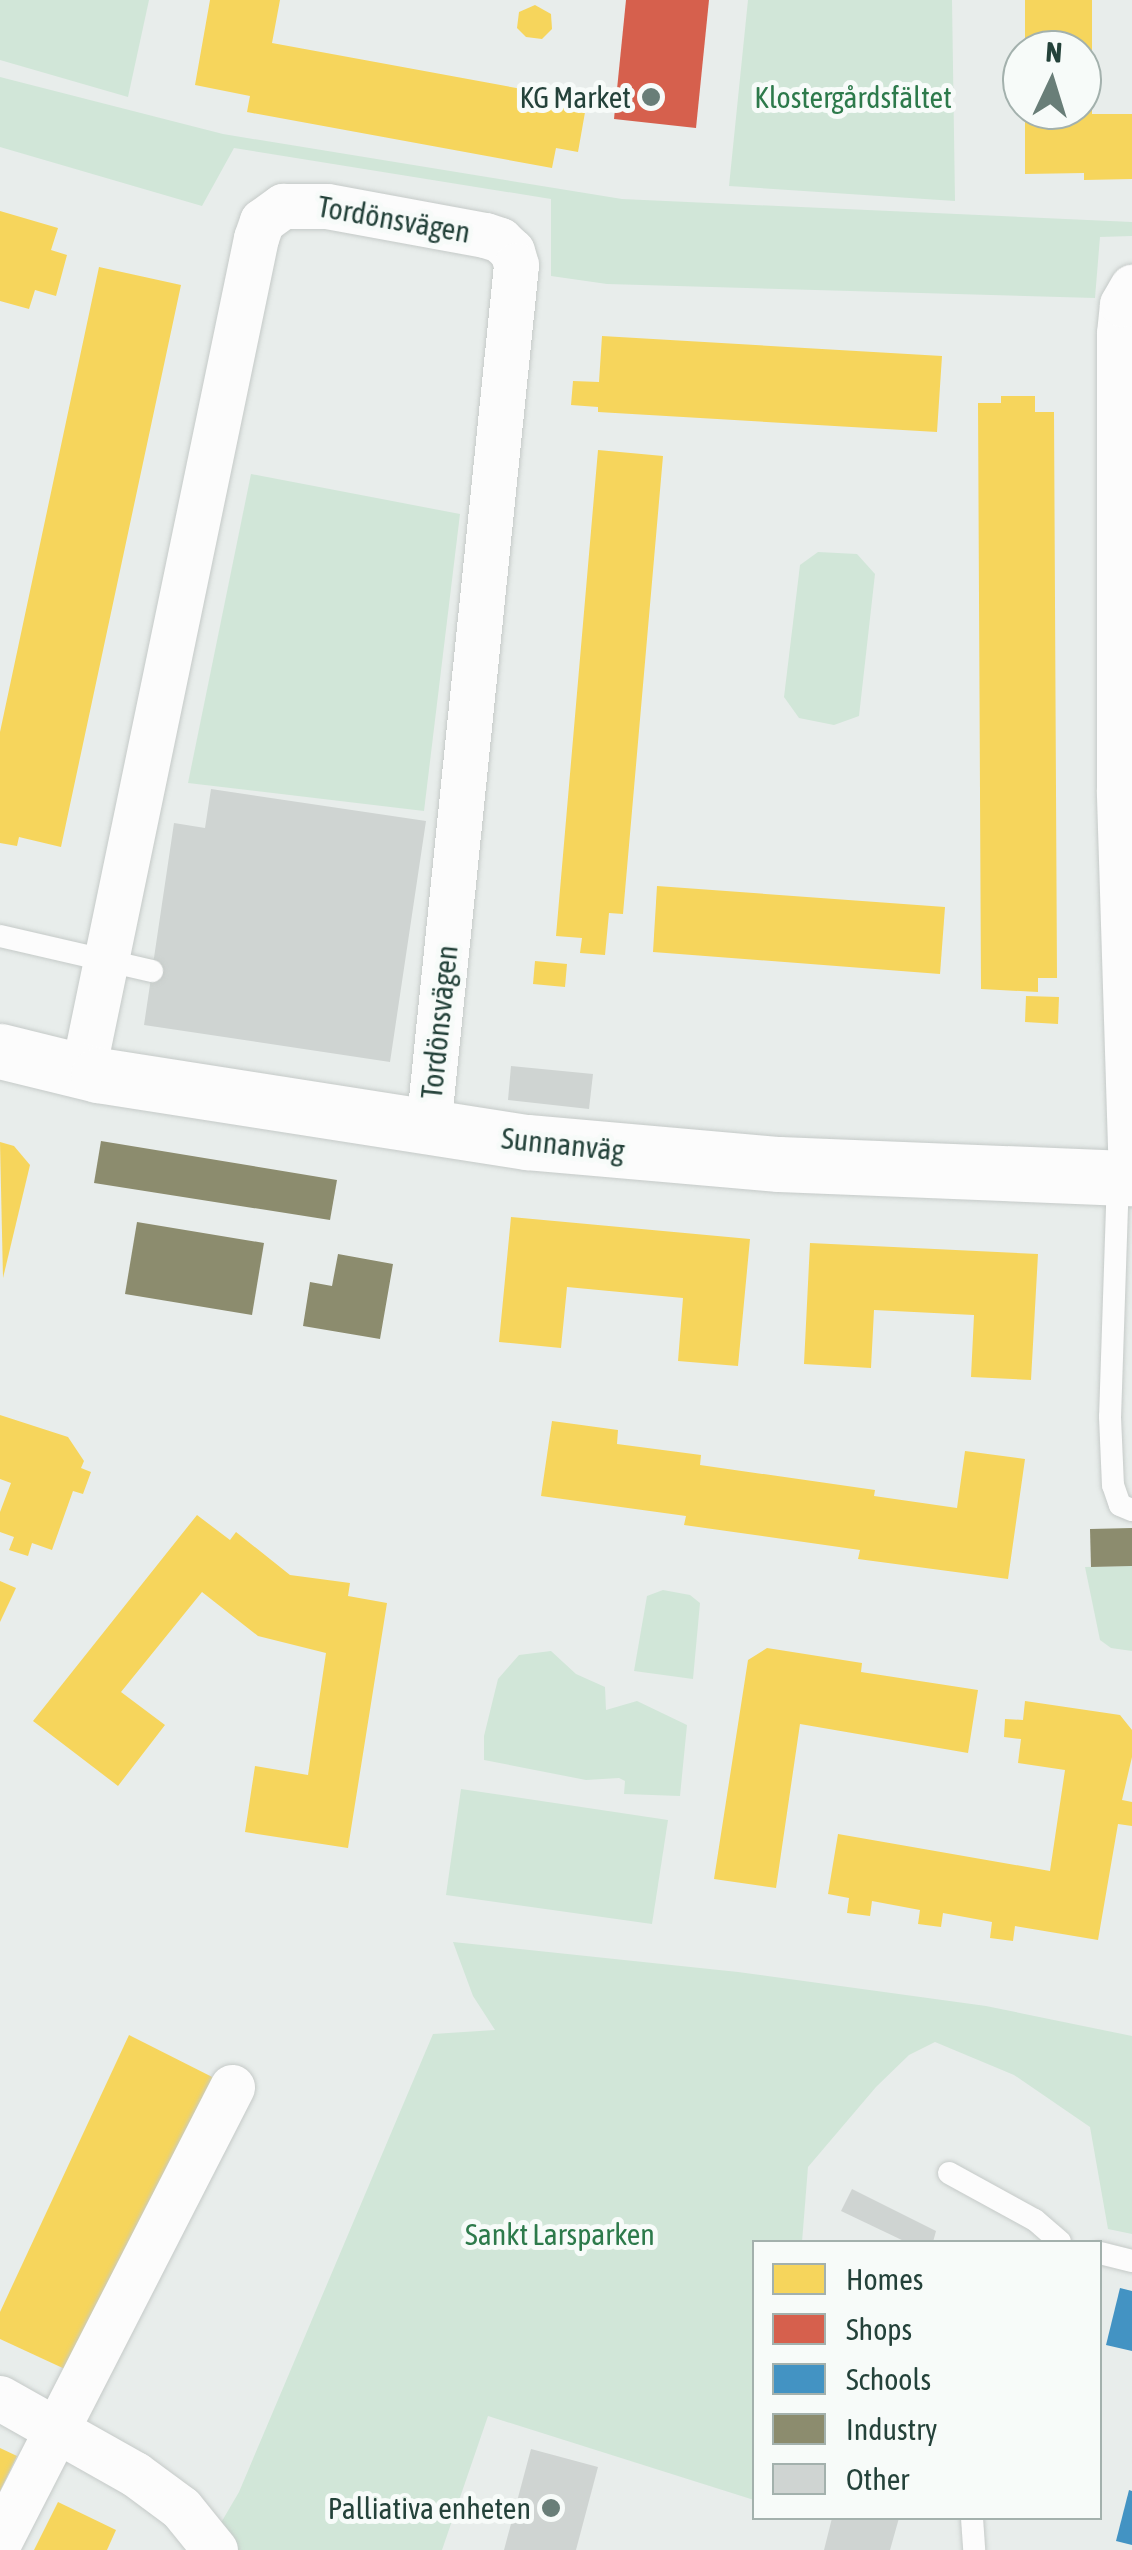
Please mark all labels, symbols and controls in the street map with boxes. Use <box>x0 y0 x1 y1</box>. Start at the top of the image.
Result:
north arrow <box>1002 30 1102 130</box>
text: N <box>1045 36 1063 69</box>
place label: KG Market <box>519 79 631 115</box>
park label: Klostergårdsfältet <box>754 79 952 115</box>
marker: KG Market <box>640 86 662 108</box>
street label: Tordönsvägen <box>315 188 473 250</box>
street label: Tordönsvägen <box>413 943 465 1101</box>
street label: Sunnanväg <box>500 1120 626 1168</box>
park label: Sankt Larsparken <box>465 2216 655 2252</box>
legend <box>752 2240 1102 2520</box>
text: Homes <box>846 2262 923 2296</box>
text: Shops <box>846 2312 912 2346</box>
text: Schools <box>846 2362 931 2396</box>
text: Industry <box>846 2412 937 2446</box>
text: Other <box>846 2462 909 2496</box>
place label: Palliativa enheten <box>328 2490 531 2526</box>
marker: Palliativa enheten <box>540 2497 562 2519</box>

